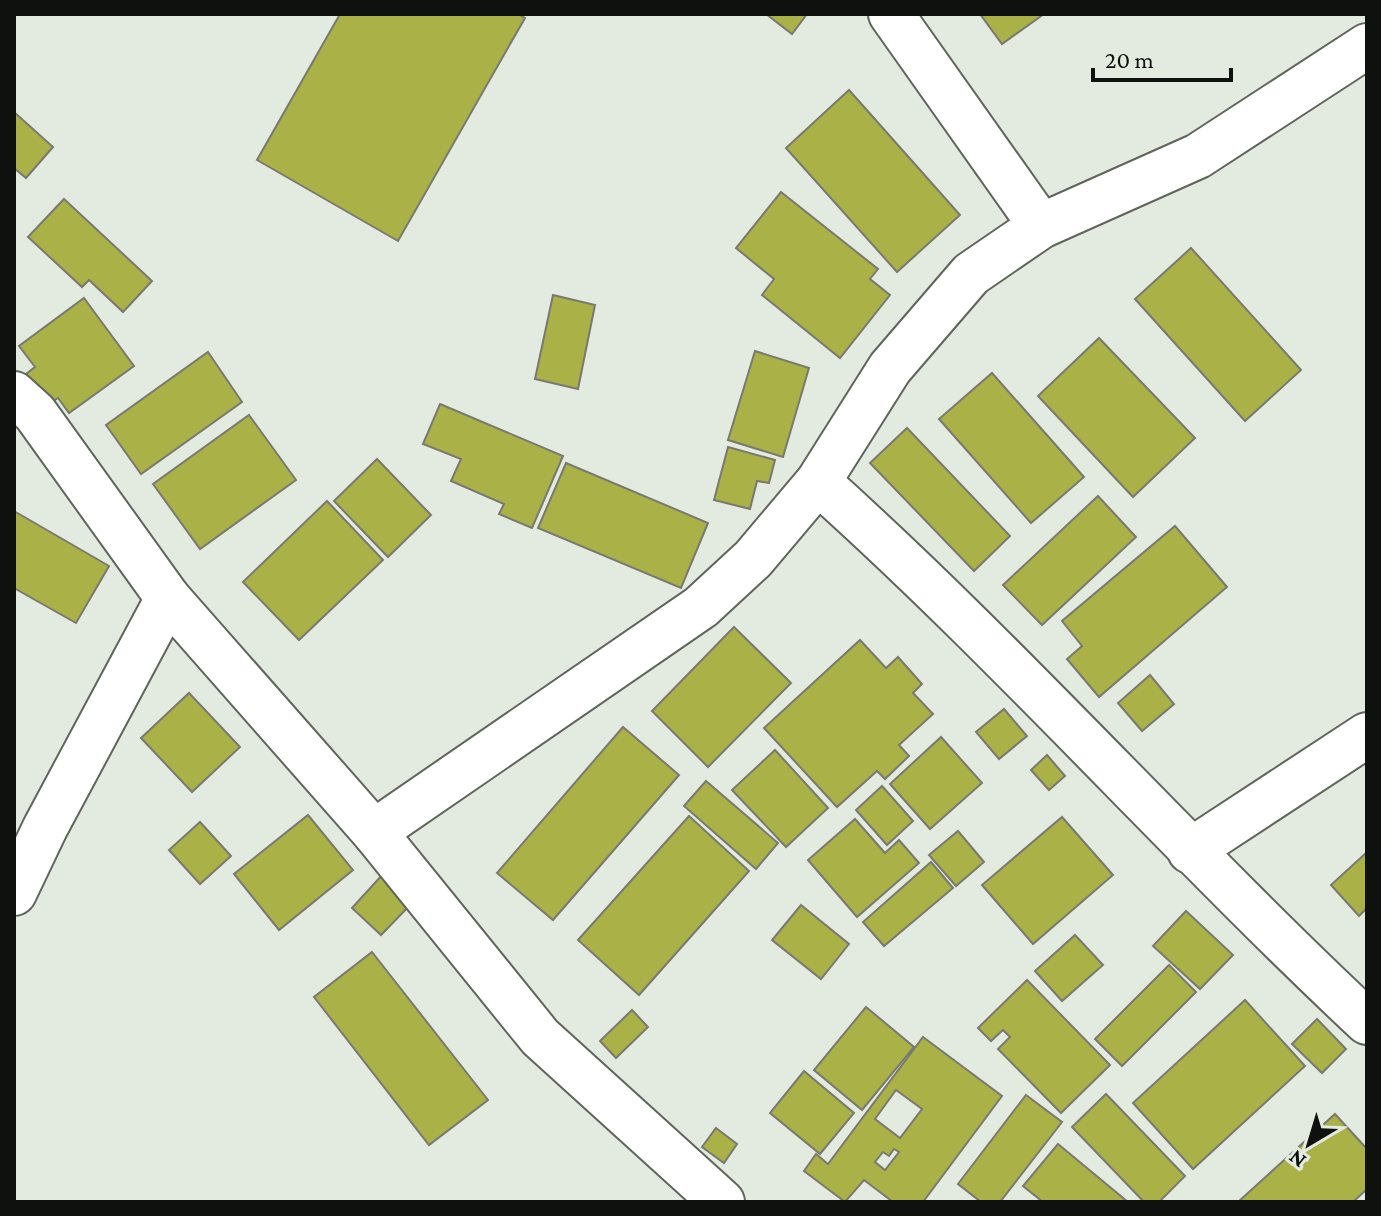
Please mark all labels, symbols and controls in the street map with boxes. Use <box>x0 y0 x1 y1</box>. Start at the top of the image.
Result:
scale bar <box>1093 32 1231 82</box>
text: 20 m <box>1105 46 1154 73</box>
north arrow <box>1269 1104 1349 1184</box>
text: N <box>1283 1145 1311 1174</box>

